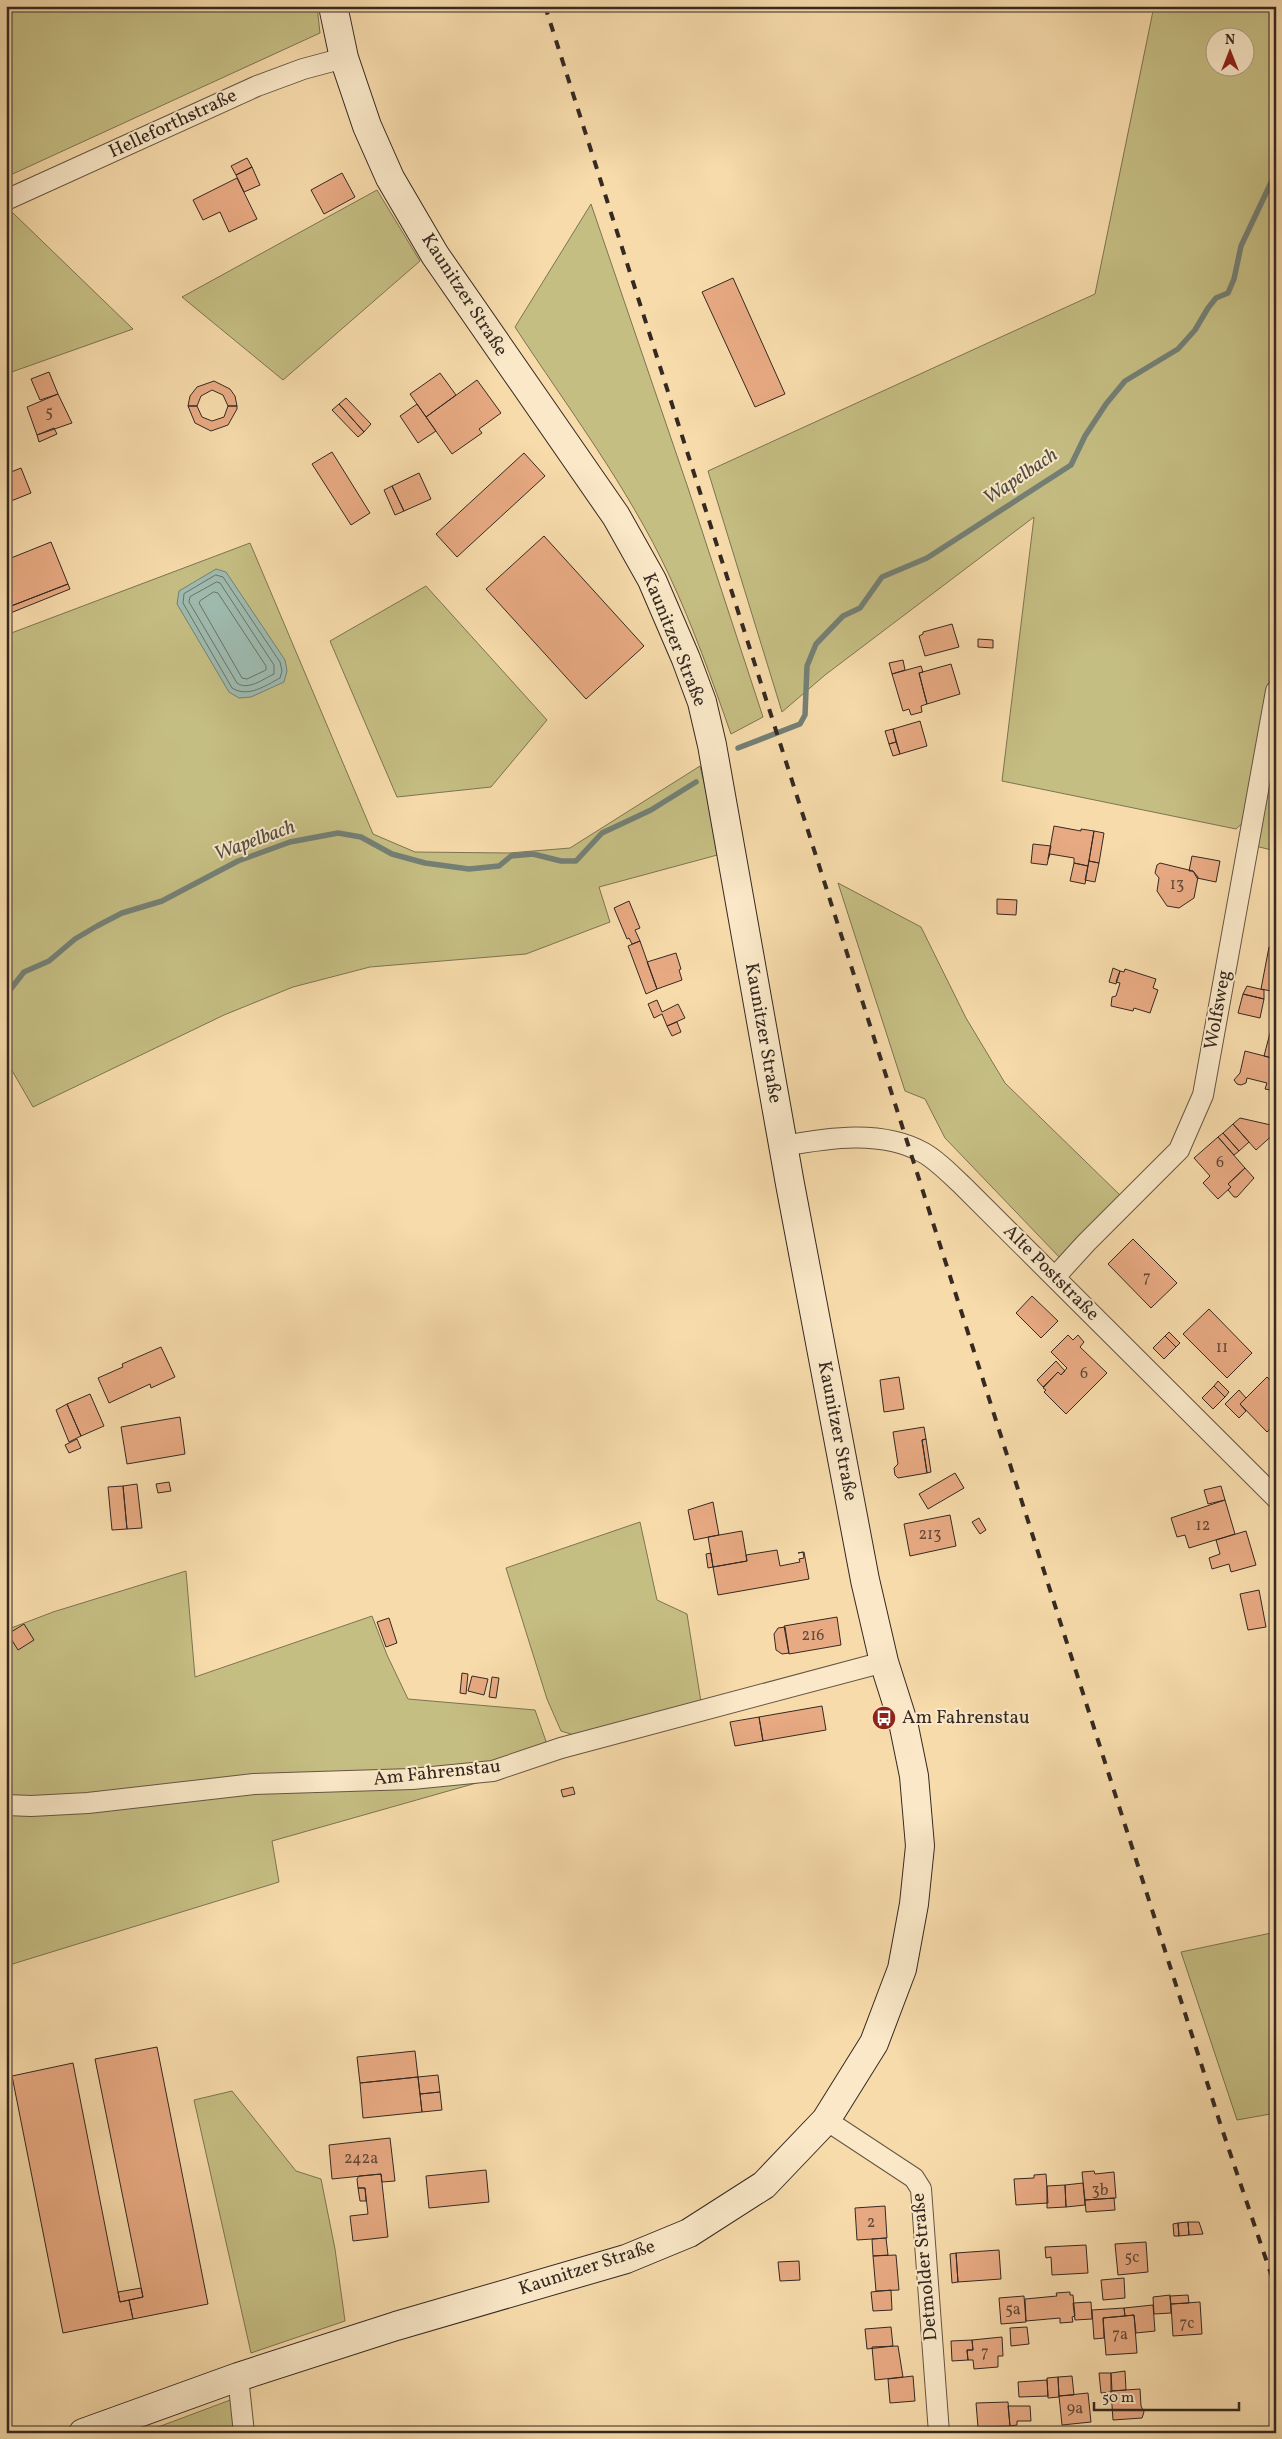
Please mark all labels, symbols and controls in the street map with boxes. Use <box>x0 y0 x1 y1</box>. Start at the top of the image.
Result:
north arrow <box>1204 28 1254 78</box>
text: N <box>1225 31 1235 50</box>
street label: Helleforthstraße <box>105 83 241 165</box>
street label: Kaunitzer Straße <box>414 228 514 362</box>
house number: 5 <box>45 402 53 424</box>
water label: Wapelbach <box>978 442 1064 512</box>
street label: Kaunitzer Straße <box>635 569 713 711</box>
water label: Wapelbach <box>211 813 299 869</box>
house number: 13 <box>1170 874 1184 896</box>
street label: Kaunitzer Straße <box>738 961 788 1105</box>
street label: Wolfsweg <box>1198 968 1238 1052</box>
house number: 6 <box>1216 1152 1224 1174</box>
street label: Alte Poststraße <box>997 1219 1105 1327</box>
house number: 7 <box>1143 1267 1151 1289</box>
house number: 11 <box>1216 1337 1228 1359</box>
street label: Kaunitzer Straße <box>811 1359 863 1503</box>
house number: 6 <box>1080 1363 1088 1385</box>
house number: 12 <box>1196 1515 1210 1537</box>
house number: 213 <box>918 1524 942 1546</box>
house number: 216 <box>802 1625 824 1647</box>
bus stop icon: Am Fahrenstau <box>871 1705 897 1731</box>
place label: Am Fahrenstau <box>902 1705 1030 1731</box>
street label: Am Fahrenstau <box>372 1753 502 1793</box>
house number: 242a <box>344 2148 378 2170</box>
house number: 3b <box>1092 2180 1109 2202</box>
street label: Detmolder Straße <box>906 2192 944 2342</box>
house number: 2 <box>867 2212 875 2234</box>
street label: Kaunitzer Straße <box>515 2234 659 2302</box>
house number: 5c <box>1125 2247 1139 2269</box>
house number: 5a <box>1005 2299 1021 2321</box>
house number: 7c <box>1180 2313 1194 2335</box>
house number: 7a <box>1112 2324 1128 2346</box>
house number: 7 <box>981 2342 989 2364</box>
scale bar <box>1094 2379 1240 2411</box>
text: 50 m <box>1102 2388 1134 2409</box>
house number: 9a <box>1067 2398 1083 2420</box>

